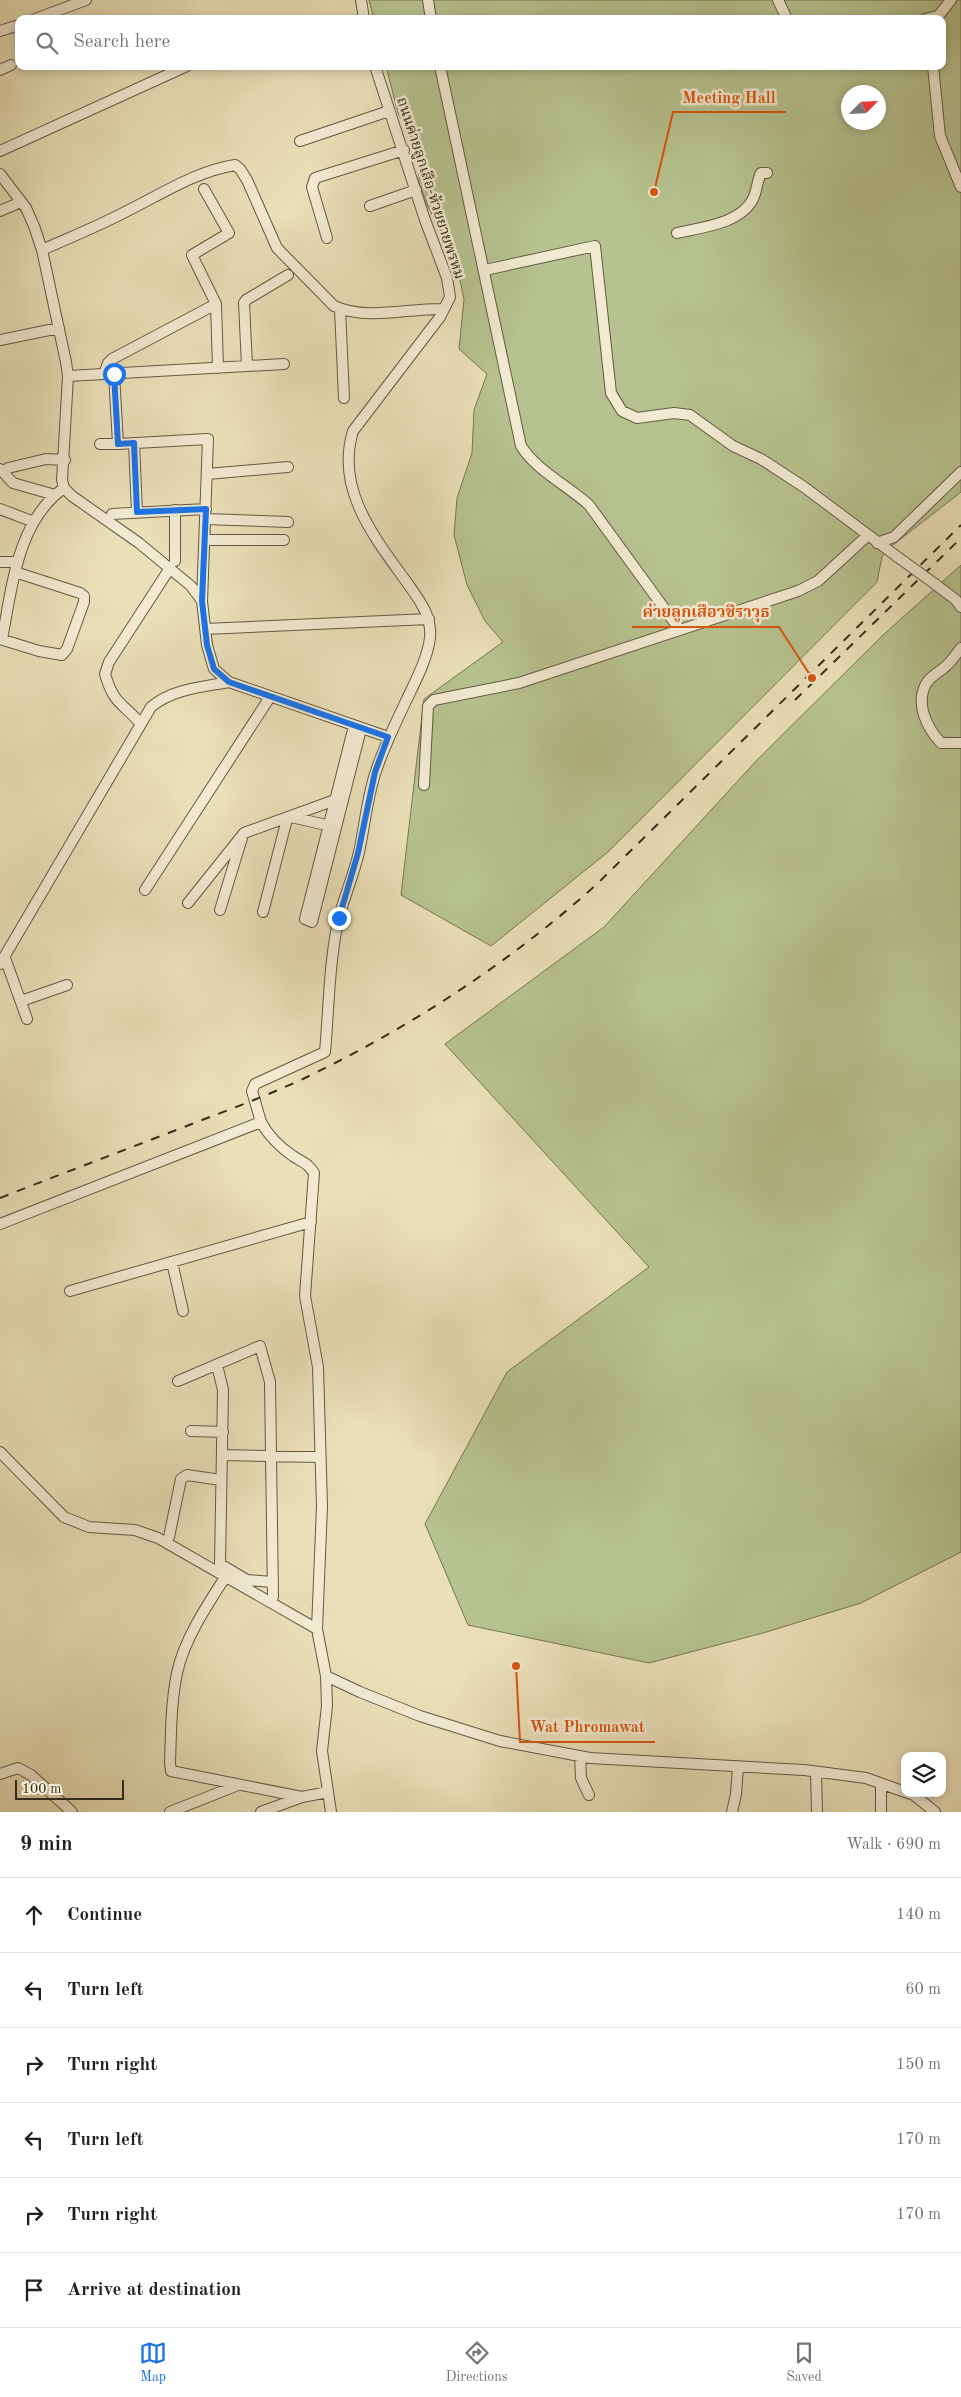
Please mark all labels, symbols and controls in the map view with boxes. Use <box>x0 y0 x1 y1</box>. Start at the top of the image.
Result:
search box <box>15 15 946 70</box>
icon: search <box>33 29 61 57</box>
text: Search here <box>73 33 170 52</box>
callout: Meeting Hall <box>673 81 786 112</box>
north arrow <box>841 85 886 130</box>
text: Meeting Hall <box>682 91 776 107</box>
street label: ถนนค่ายลูกเสึอ-ห้วยยายพรหม <box>392 95 469 282</box>
route start <box>103 363 126 386</box>
callout: ค่ายลูกเสือวชิราวุธ <box>632 596 779 627</box>
text: ค่ายลูกเสือวชิราวุธ <box>642 603 770 623</box>
route end <box>328 907 351 930</box>
callout: Wat Phromawat <box>520 1711 655 1742</box>
text: Wat Phromawat <box>529 1720 645 1736</box>
map controls <box>901 1752 946 1797</box>
button: layers <box>901 1752 946 1797</box>
scale bar <box>15 1777 124 1800</box>
text: 100 m <box>22 1782 61 1796</box>
text: 9 min <box>20 1834 73 1855</box>
text: Walk · 690 m <box>846 1837 941 1853</box>
icon: ahead <box>20 1901 48 1929</box>
text: Continue <box>67 1906 142 1925</box>
text: 140 m <box>896 1907 941 1923</box>
icon: left <box>20 1976 48 2004</box>
text: Turn left <box>67 1981 144 2000</box>
text: 60 m <box>905 1982 941 1998</box>
icon: right <box>20 2051 48 2079</box>
text: Turn right <box>67 2056 157 2075</box>
text: 150 m <box>896 2057 941 2073</box>
icon: left <box>20 2126 48 2154</box>
text: Turn left <box>67 2131 144 2150</box>
text: 170 m <box>896 2132 941 2148</box>
icon: right <box>20 2201 48 2229</box>
text: Turn right <box>67 2206 157 2225</box>
text: 170 m <box>896 2207 941 2223</box>
icon: arrive <box>20 2276 48 2304</box>
text: Arrive at destination <box>67 2281 241 2300</box>
tab: Map <box>139 2339 167 2386</box>
tab: Directions <box>446 2339 508 2386</box>
tab: Saved <box>786 2339 822 2386</box>

